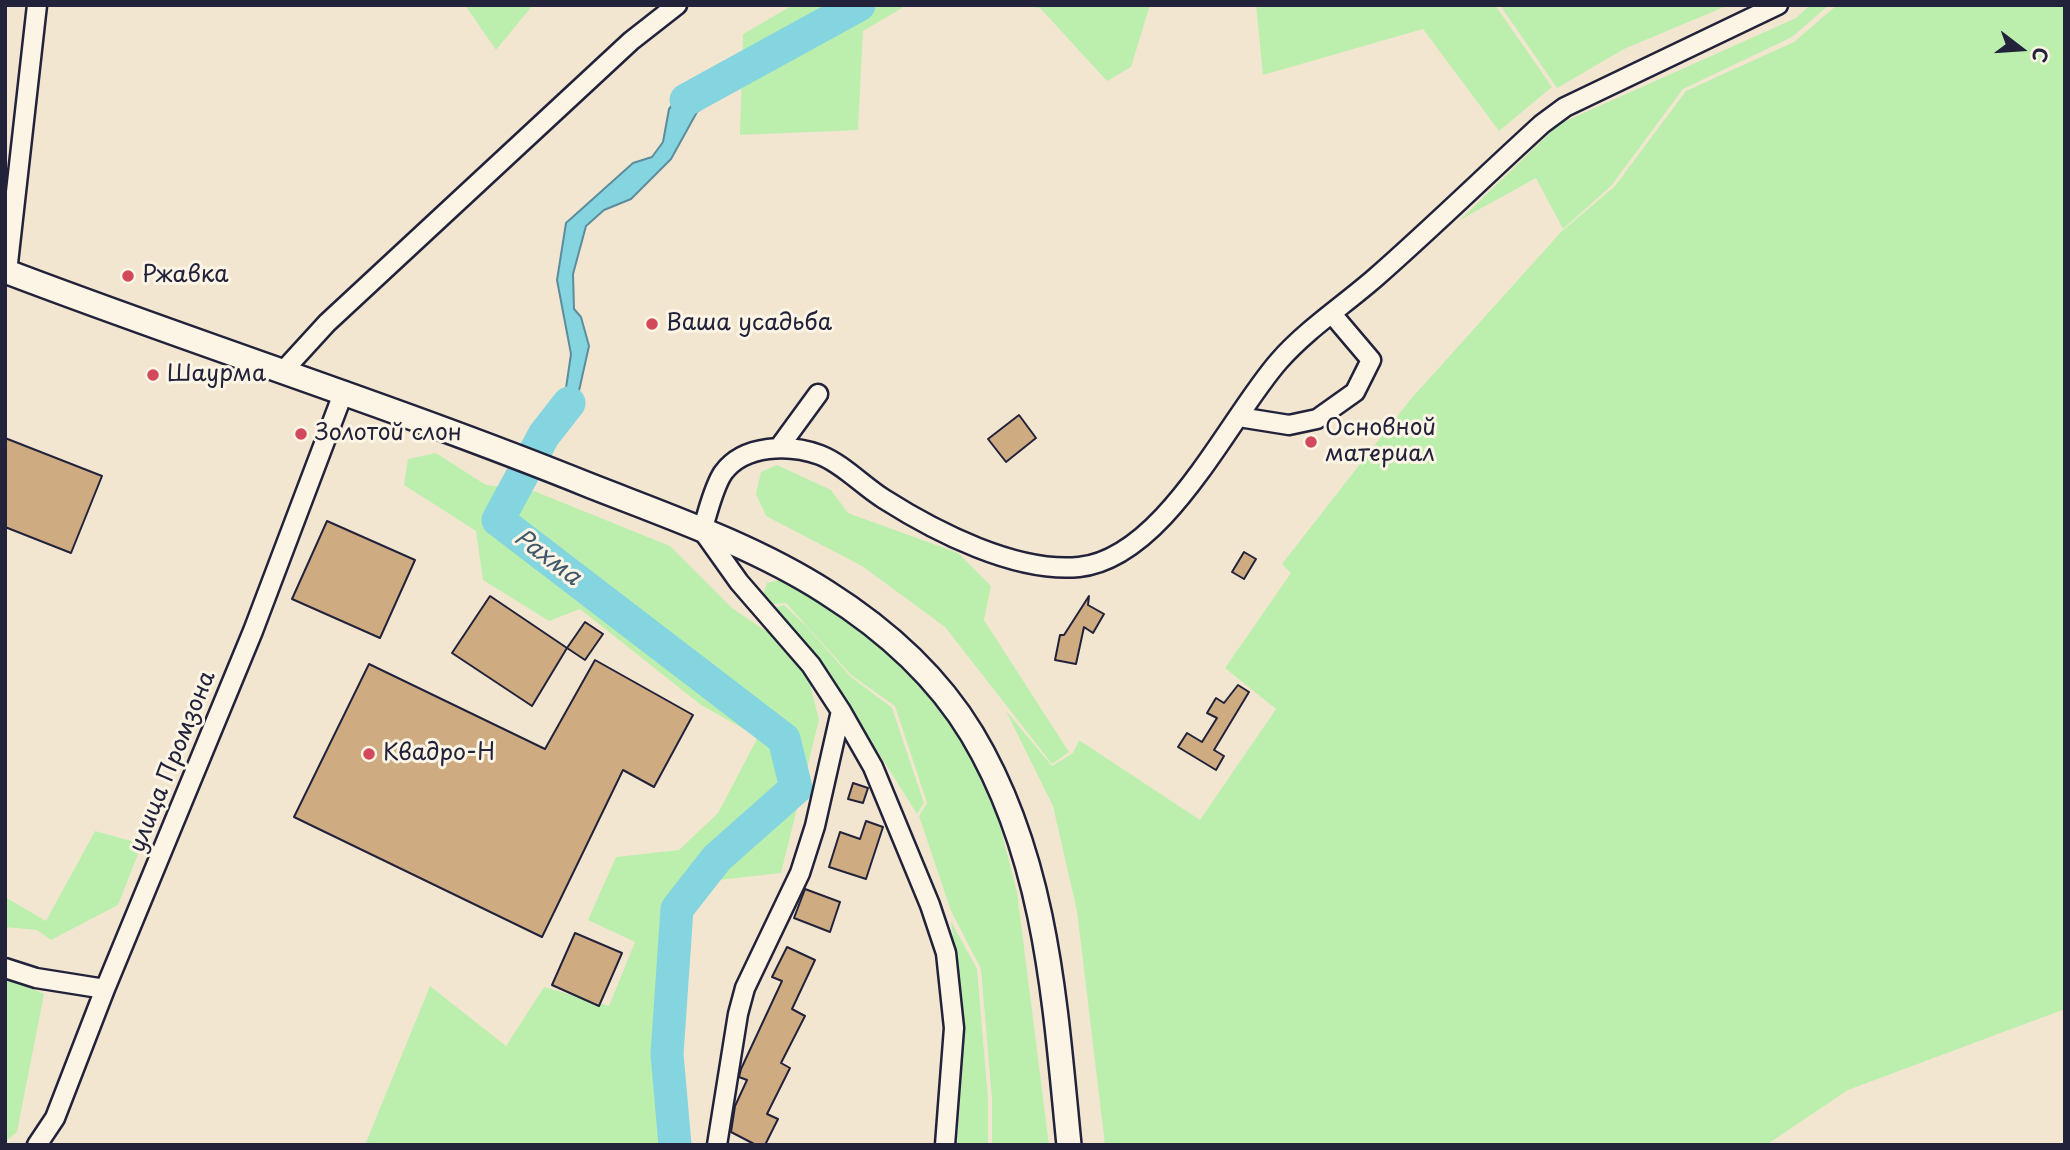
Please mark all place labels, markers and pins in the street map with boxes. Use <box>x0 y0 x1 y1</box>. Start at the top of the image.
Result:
place label: Ржавка <box>142 262 228 290</box>
marker: Ржавка <box>120 268 136 284</box>
place label: Ваша усадьба <box>666 310 832 338</box>
marker: Ваша усадьба <box>644 316 660 332</box>
place label: Шаурма <box>167 361 266 389</box>
marker: Шаурма <box>145 367 161 383</box>
place label: Основной материал <box>1325 415 1436 469</box>
place label: Золотой слон <box>315 420 462 448</box>
marker: Золотой слон <box>293 426 309 442</box>
marker: Основной материал <box>1303 434 1319 450</box>
place label: Квадро-Н <box>383 740 495 768</box>
marker: Квадро-Н <box>361 746 377 762</box>

